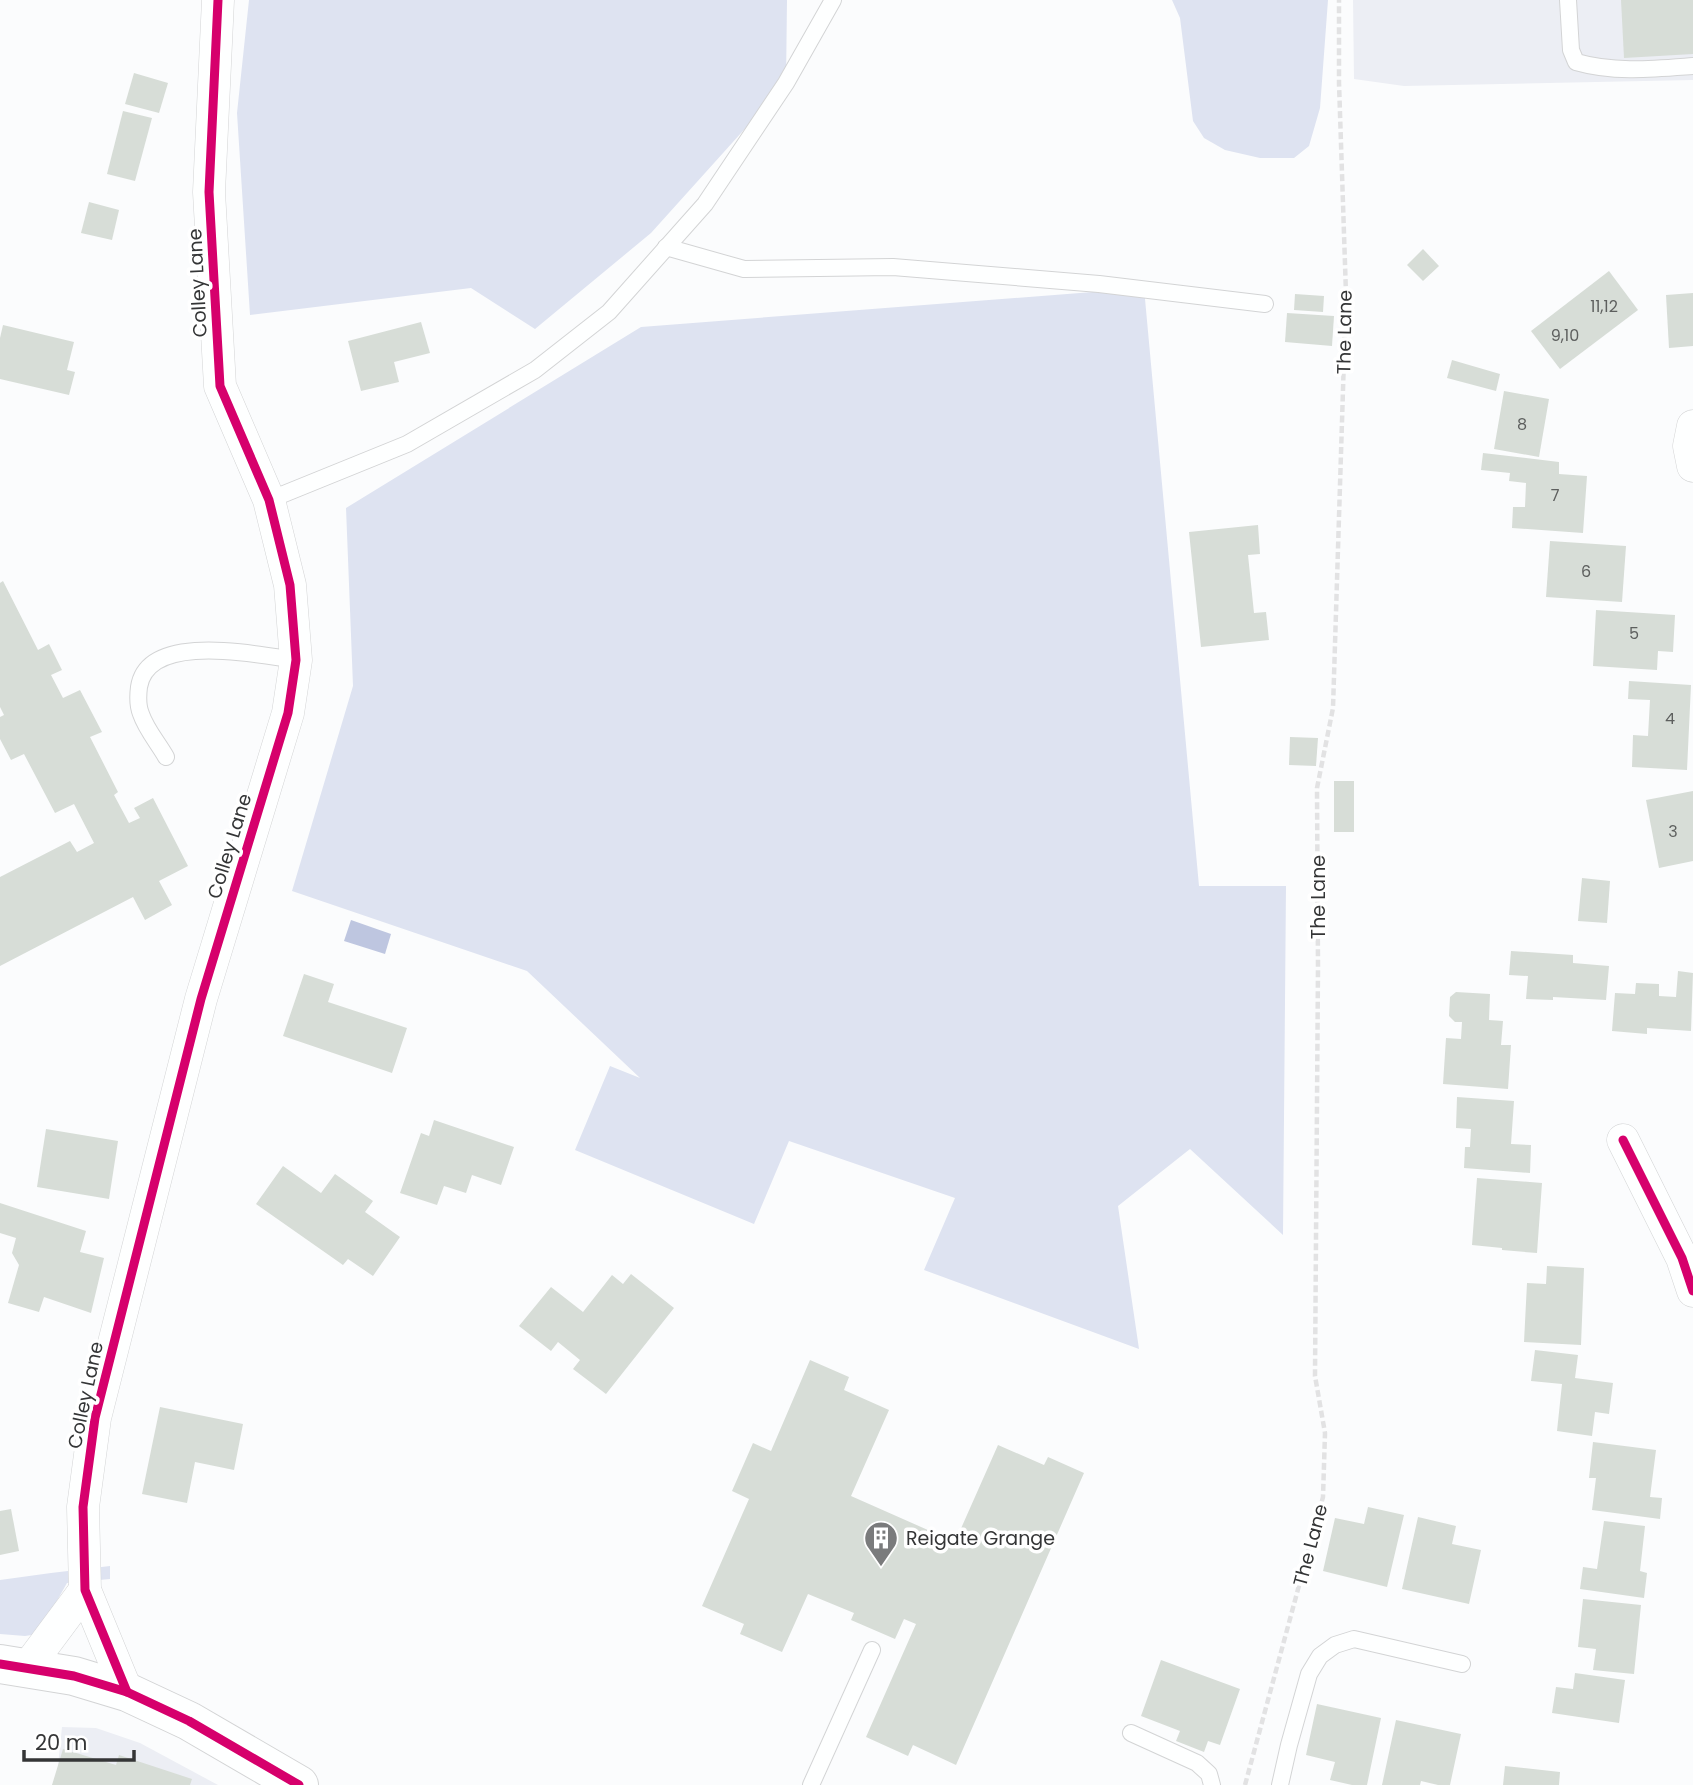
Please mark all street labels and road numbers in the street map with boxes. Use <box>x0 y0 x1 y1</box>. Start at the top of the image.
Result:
street label: Colley Lane <box>181 228 214 338</box>
street label: The Lane <box>1330 290 1359 374</box>
street label: Colley Lane <box>201 790 258 902</box>
street label: The Lane <box>1305 855 1332 939</box>
street label: Colley Lane <box>61 1339 110 1451</box>
street label: The Lane <box>1287 1501 1334 1589</box>

